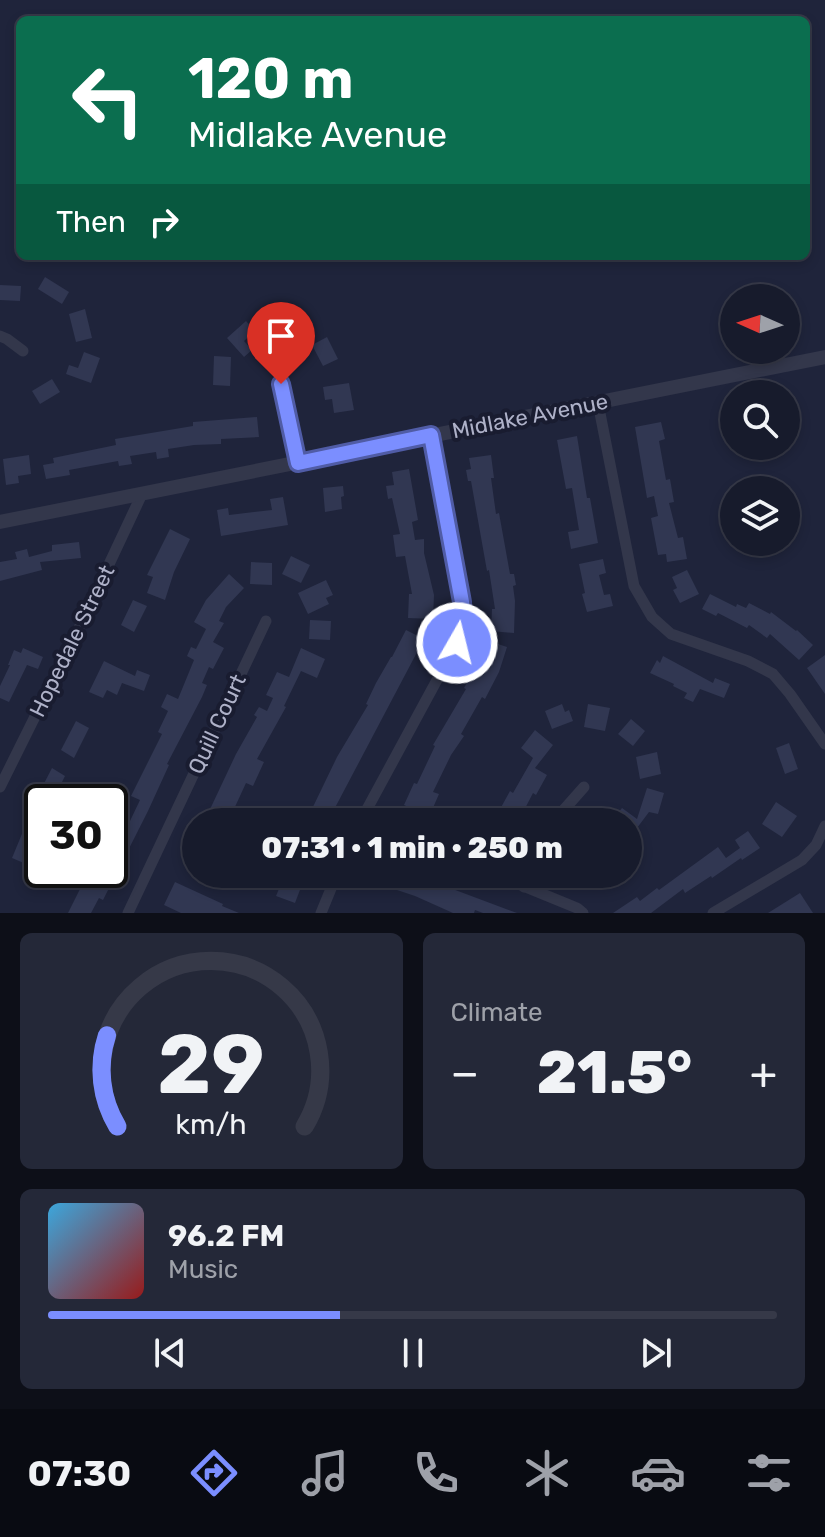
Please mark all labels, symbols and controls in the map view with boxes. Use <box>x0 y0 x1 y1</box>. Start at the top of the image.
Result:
text: 120 m <box>188 46 354 112</box>
icon: left <box>56 48 160 152</box>
text: Midlake Avenue <box>188 113 447 156</box>
icon: right <box>142 200 186 244</box>
text: Then <box>56 204 126 240</box>
north arrow <box>720 284 800 364</box>
map controls <box>720 284 800 556</box>
pin <box>247 302 315 384</box>
icon: arrive <box>259 314 303 358</box>
button: search <box>720 380 800 460</box>
street label: Midlake Avenue <box>450 388 610 444</box>
button: layers <box>720 476 800 556</box>
street label: Hopedale Street <box>24 560 121 721</box>
position arrow <box>415 601 499 685</box>
street label: Quill Court <box>182 669 252 778</box>
speed limit sign: 30 <box>24 784 128 888</box>
text: 07:31 · 1 min · 250 m <box>261 830 563 866</box>
text: Climate <box>451 997 543 1028</box>
text: 29 <box>158 1015 265 1114</box>
text: 21.5° <box>537 1037 692 1108</box>
text: − <box>451 1047 479 1099</box>
text: + <box>750 1047 777 1099</box>
text: km/h <box>176 1107 247 1141</box>
text: 96.2 FM <box>168 1218 284 1254</box>
text: Music <box>168 1254 238 1285</box>
icon: previous <box>148 1331 192 1375</box>
icon: pause <box>391 1331 435 1375</box>
icon: next <box>634 1331 678 1375</box>
icon: directions <box>186 1445 242 1501</box>
icon: music <box>297 1445 353 1501</box>
icon: phone <box>408 1445 464 1501</box>
icon: climate <box>519 1445 575 1501</box>
icon: car <box>630 1445 686 1501</box>
icon: filters <box>741 1445 797 1501</box>
text: 07:30 <box>28 1452 131 1495</box>

